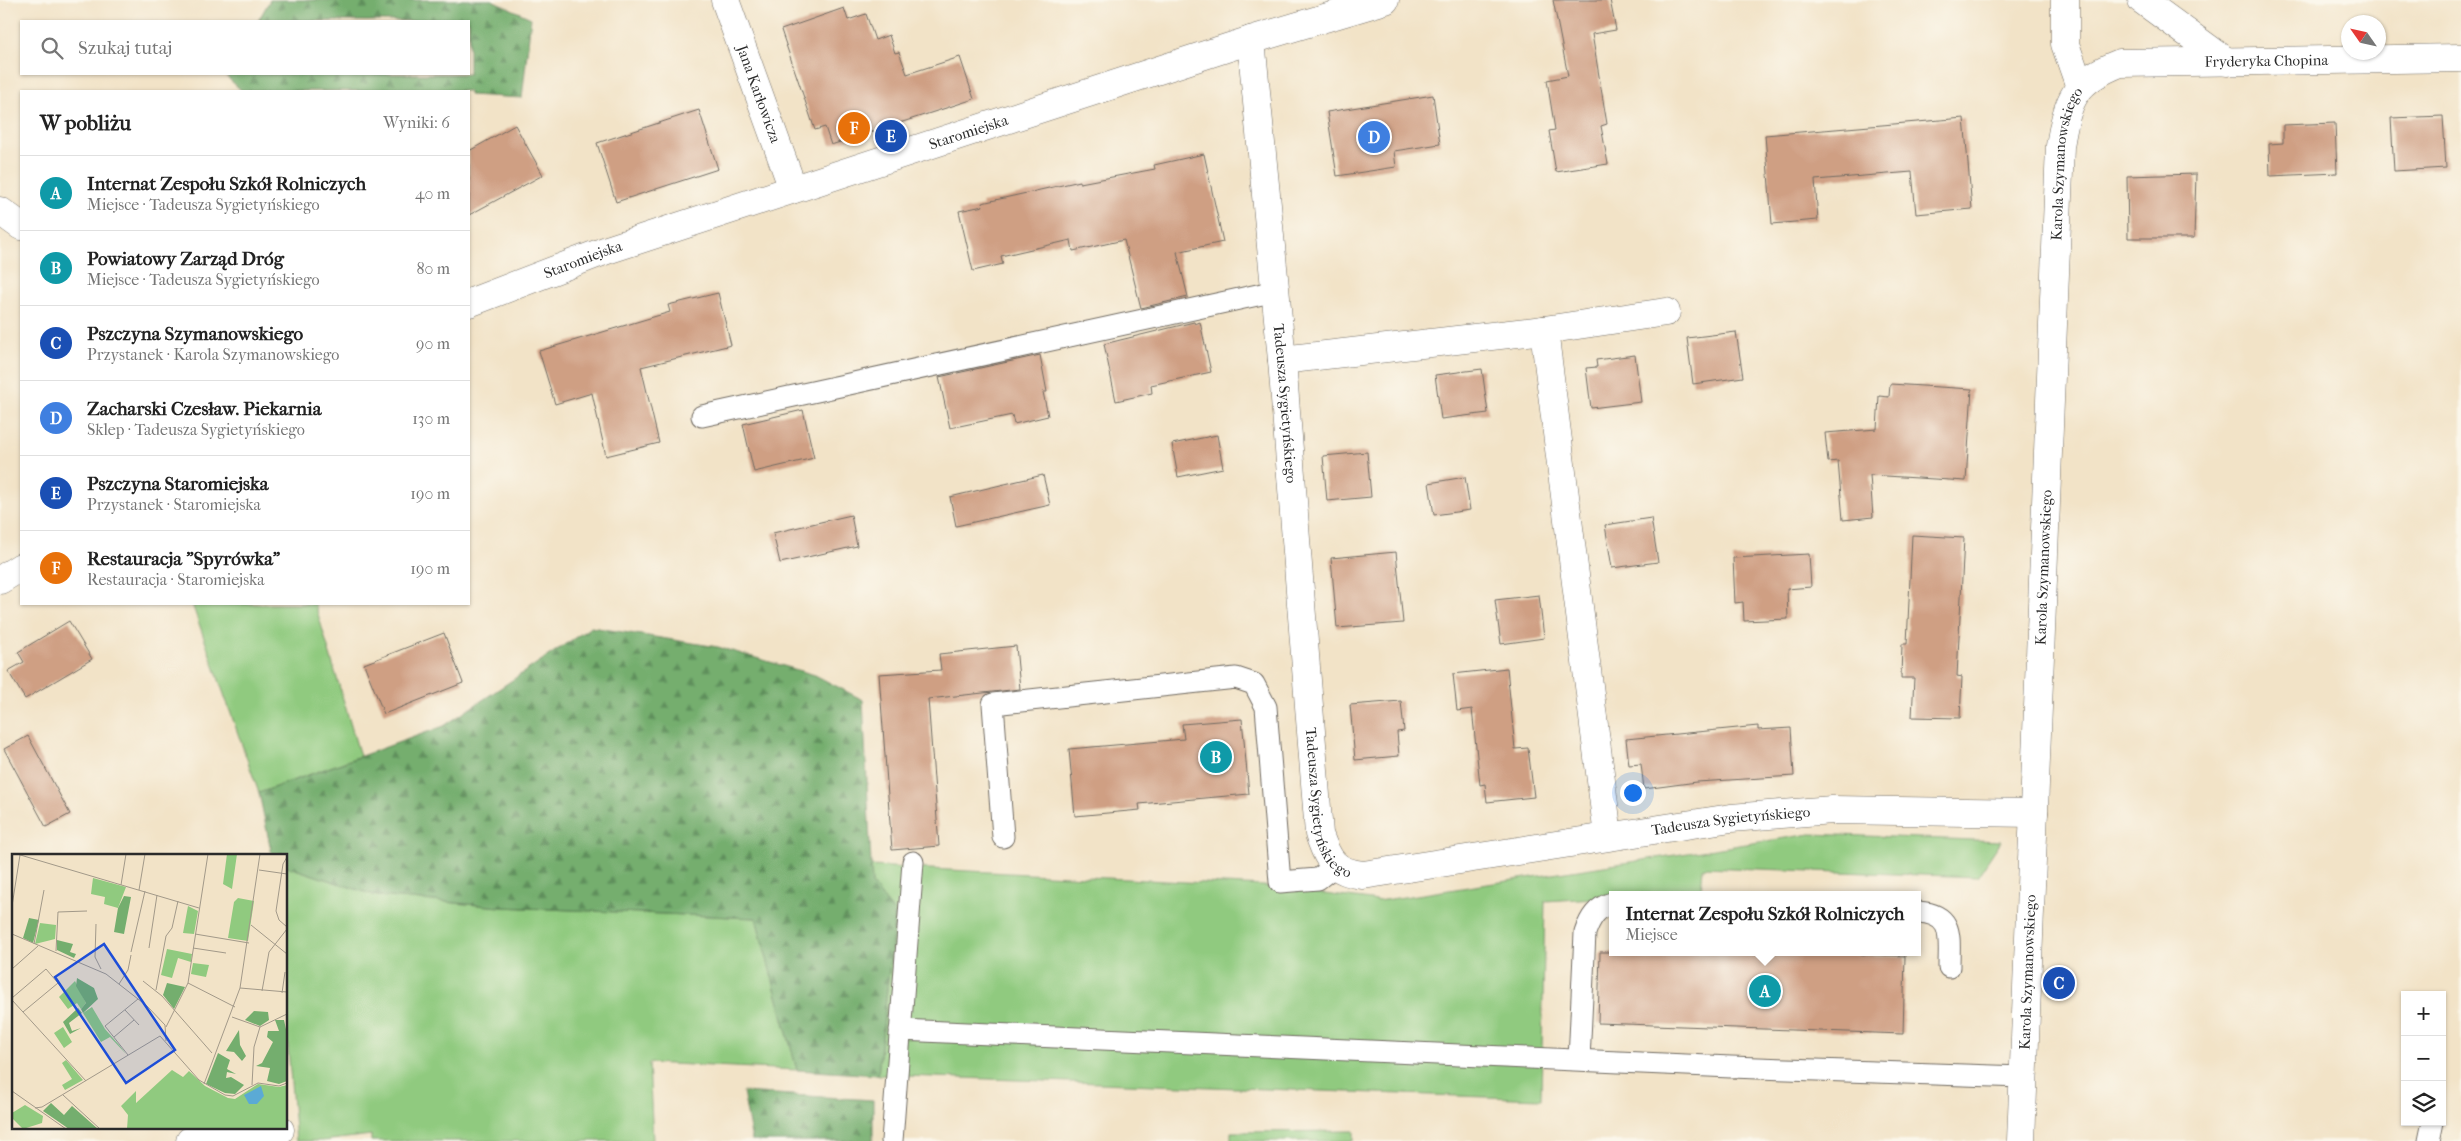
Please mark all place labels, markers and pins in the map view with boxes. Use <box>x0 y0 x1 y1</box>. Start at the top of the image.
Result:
pin: F <box>838 109 870 147</box>
pin: E <box>875 117 907 155</box>
pin: D <box>1358 118 1390 156</box>
pin: B <box>1200 738 1232 776</box>
pin: C <box>2043 964 2075 1002</box>
pin: A <box>1749 972 1781 1010</box>

